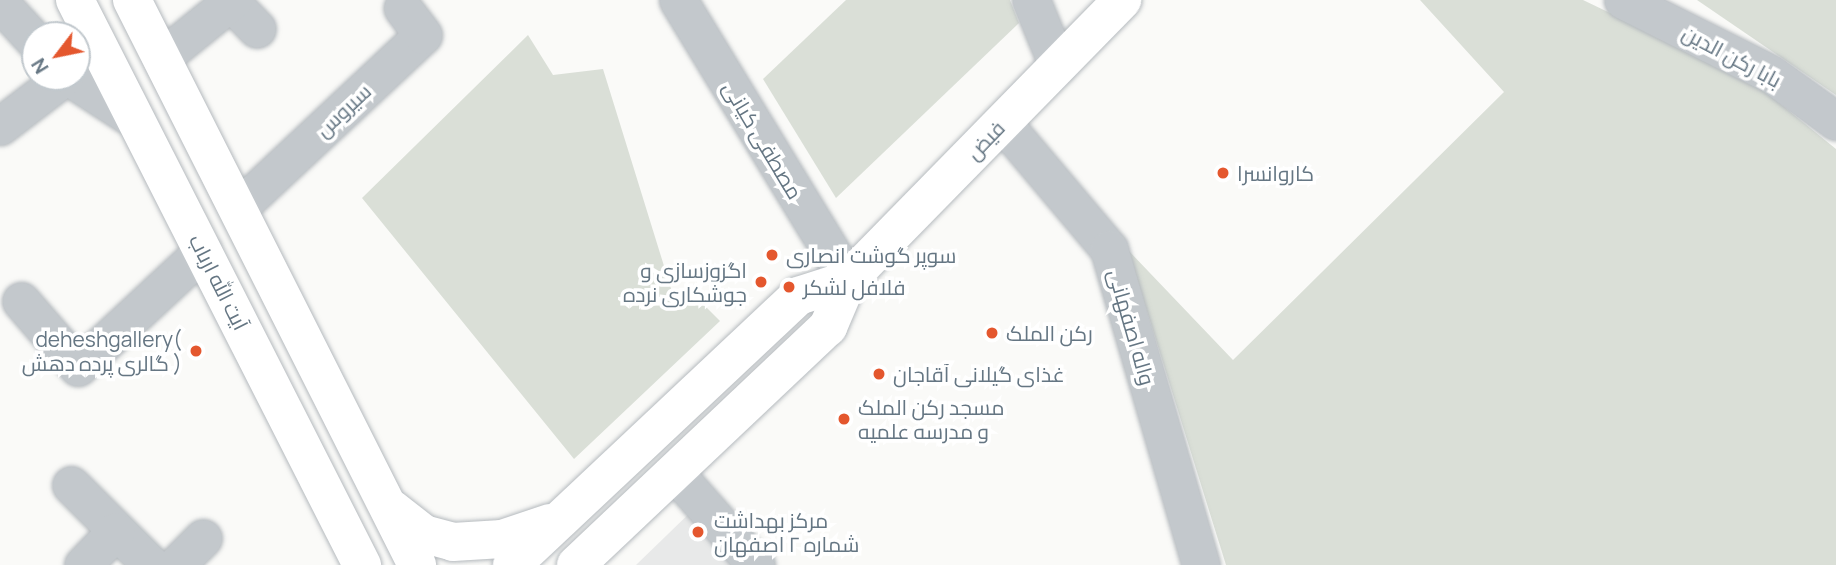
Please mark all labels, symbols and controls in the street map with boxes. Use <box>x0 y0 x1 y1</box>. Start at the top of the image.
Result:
street label: بابا رکن الدین <box>1678 19 1786 93</box>
north arrow <box>21 21 91 91</box>
text: N <box>25 53 55 79</box>
street label: مصطفی کیانی <box>718 77 808 203</box>
street label: سیروس <box>310 78 376 142</box>
street label: فیض <box>960 115 1010 165</box>
place label: کاروانسرا <box>1237 160 1314 186</box>
marker: کاروانسرا <box>1215 165 1231 181</box>
street label: آیت الله ارباب <box>184 230 254 334</box>
place label: سوپر گوشت انصاری <box>786 242 956 268</box>
marker: سوپر گوشت انصاری <box>764 247 780 263</box>
place label: اگزوزسازی و جوشکاری نرده <box>623 257 747 307</box>
street label: واله اصفهانی <box>1103 266 1161 388</box>
marker: اگزوزسازی و جوشکاری نرده <box>753 274 769 290</box>
place label: فلافل لشکر <box>803 274 905 300</box>
marker: فلافل لشکر <box>781 279 797 295</box>
place label: رکن الملک <box>1006 320 1093 346</box>
marker: رکن الملک <box>984 325 1000 341</box>
place label: deheshgallery( گالری پرده دهش ) <box>22 326 182 376</box>
marker: deheshgallery( گالری پرده دهش ) <box>188 343 204 359</box>
place label: غذای گیلانی آقاجان <box>893 361 1065 387</box>
marker: غذای گیلانی آقاجان <box>871 366 887 382</box>
place label: مسجد رکن الملک و مدرسه علمیه <box>858 394 1004 444</box>
marker: مسجد رکن الملک و مدرسه علمیه <box>836 411 852 427</box>
place label: مرکز بهداشت شماره ۲ اصفهان <box>714 507 859 557</box>
marker: مرکز بهداشت شماره ۲ اصفهان <box>688 522 708 542</box>

